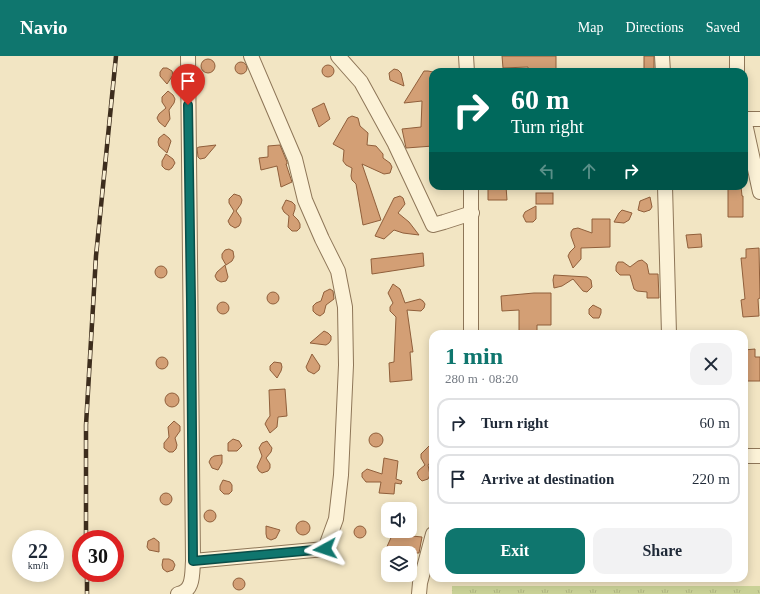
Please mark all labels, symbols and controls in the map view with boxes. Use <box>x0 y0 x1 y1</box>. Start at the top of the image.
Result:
text: Navio <box>20 17 68 38</box>
text: Map <box>578 20 603 35</box>
text: Directions <box>625 20 684 35</box>
text: Saved <box>706 20 740 35</box>
pin <box>171 64 205 105</box>
icon: arrive <box>177 70 199 92</box>
icon: right <box>445 84 497 136</box>
text: 60 m <box>511 84 569 115</box>
text: Turn right <box>511 117 584 137</box>
icon: left <box>536 160 558 182</box>
icon: ahead <box>578 160 600 182</box>
icon: right <box>620 160 642 182</box>
text: 1 min <box>445 343 503 369</box>
button: close <box>690 343 732 385</box>
text: 280 m · 08:20 <box>445 371 518 386</box>
icon: right <box>447 412 469 434</box>
text: Turn right <box>481 415 548 431</box>
text: 60 m <box>700 415 730 431</box>
icon: arrive <box>447 468 469 490</box>
text: Arrive at destination <box>481 471 614 487</box>
text: 220 m <box>692 471 730 487</box>
map controls <box>381 502 417 582</box>
button: sound <box>381 502 417 538</box>
position arrow <box>304 528 346 570</box>
button: Exit <box>445 528 585 574</box>
button: Share <box>593 528 732 574</box>
speed limit sign: 30 <box>72 530 124 582</box>
text: 22 <box>28 540 48 562</box>
button: layers <box>381 546 417 582</box>
text: km/h <box>28 560 48 571</box>

